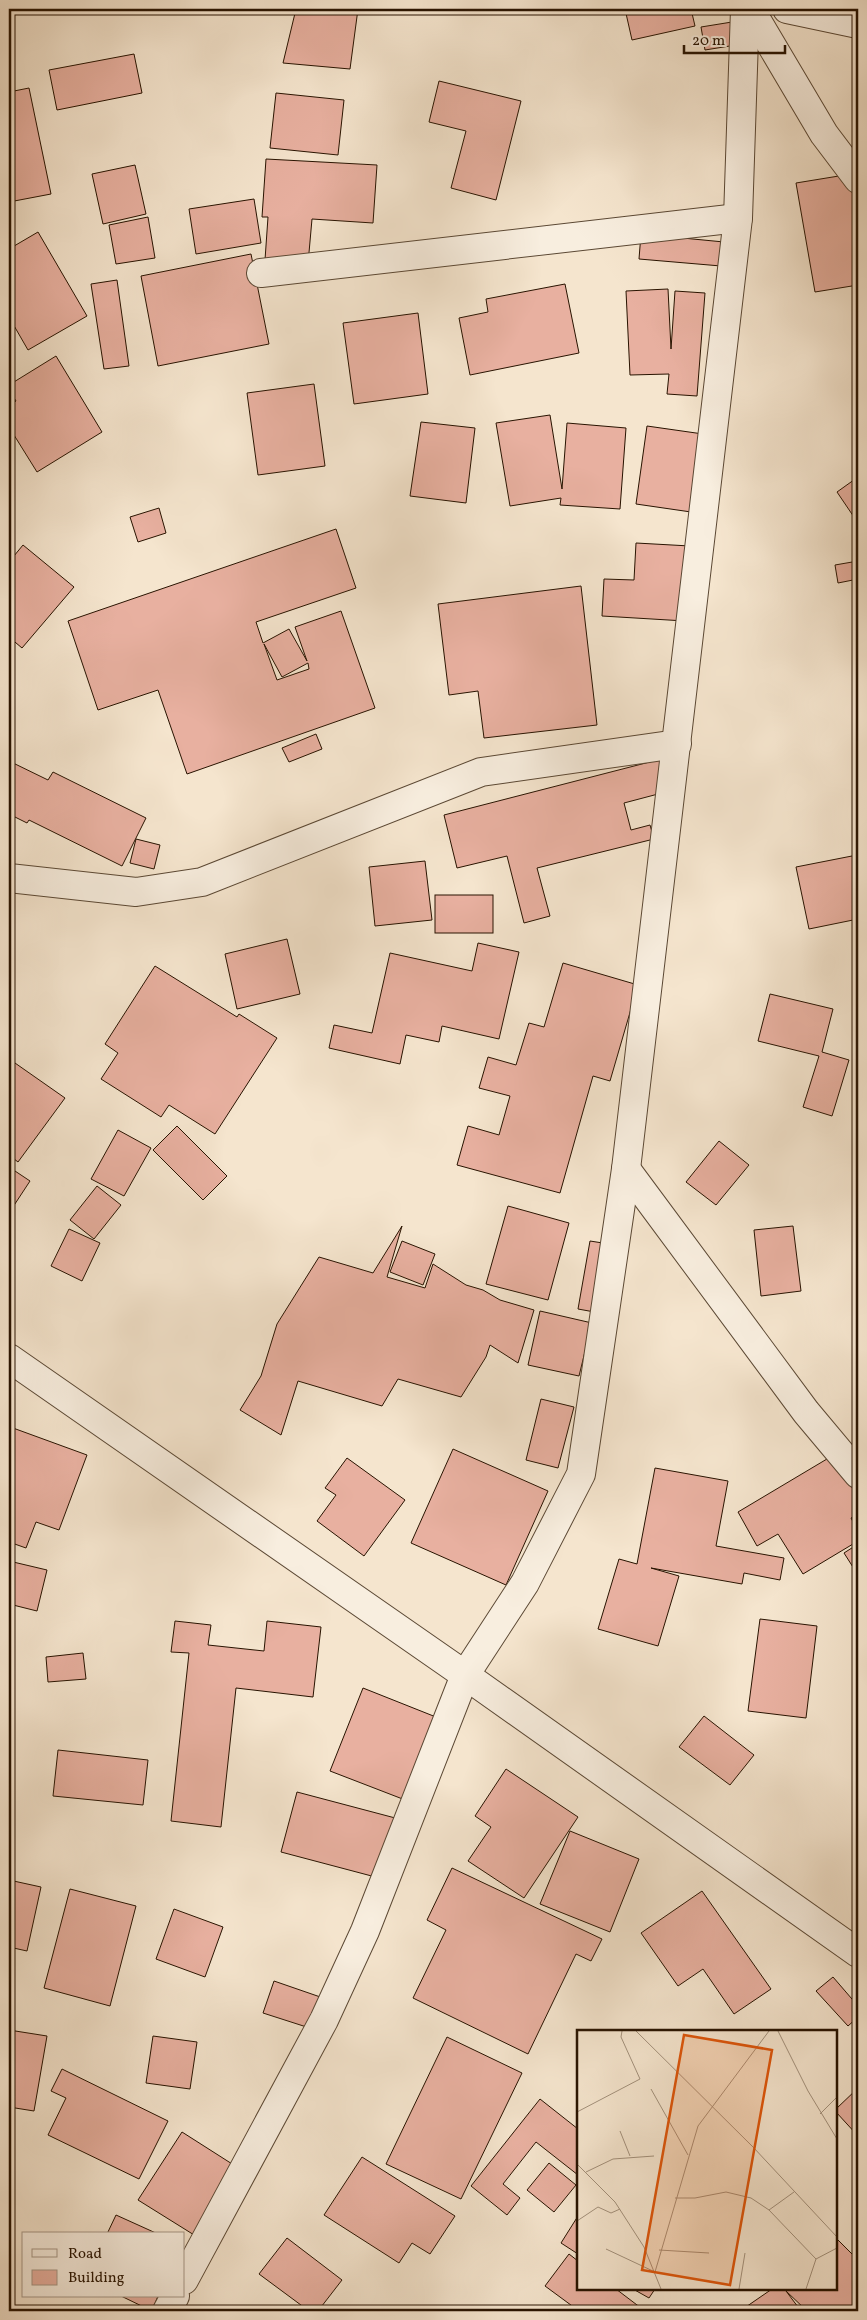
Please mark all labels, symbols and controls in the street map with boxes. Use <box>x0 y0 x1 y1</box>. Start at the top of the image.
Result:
scale bar <box>684 22 786 54</box>
text: 20 m <box>692 31 725 52</box>
inset map <box>577 2030 837 2290</box>
legend <box>22 2232 185 2298</box>
text: Road <box>68 2244 102 2265</box>
text: Building <box>68 2268 125 2289</box>

